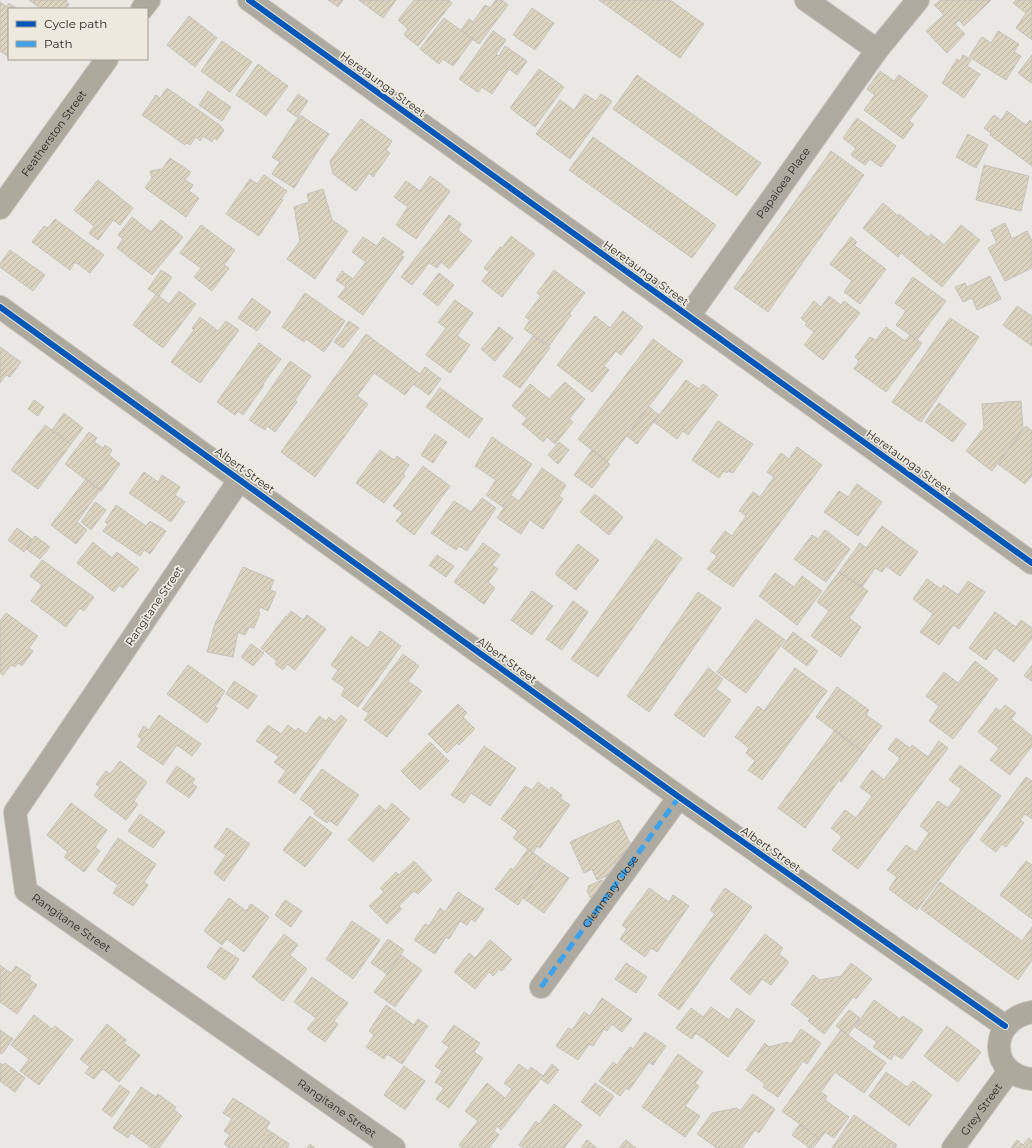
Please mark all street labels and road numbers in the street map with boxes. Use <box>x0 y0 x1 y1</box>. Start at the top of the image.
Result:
street label: Heretaunga Street <box>338 48 429 120</box>
street label: Featherston Street <box>18 87 90 179</box>
street label: Papaioea Place <box>753 144 813 221</box>
street label: Heretaunga Street <box>601 237 692 309</box>
street label: Heretaunga Street <box>864 426 955 498</box>
street label: Albert Street <box>213 444 278 497</box>
street label: Rangitane Street <box>122 563 186 649</box>
street label: Albert Street <box>475 634 540 687</box>
street label: Albert Street <box>738 823 804 875</box>
street label: Glenmary Close <box>579 852 642 931</box>
street label: Rangitane Street <box>29 890 114 955</box>
street label: Rangitane Street <box>295 1076 380 1141</box>
street label: Grey Street <box>957 1080 1005 1138</box>

